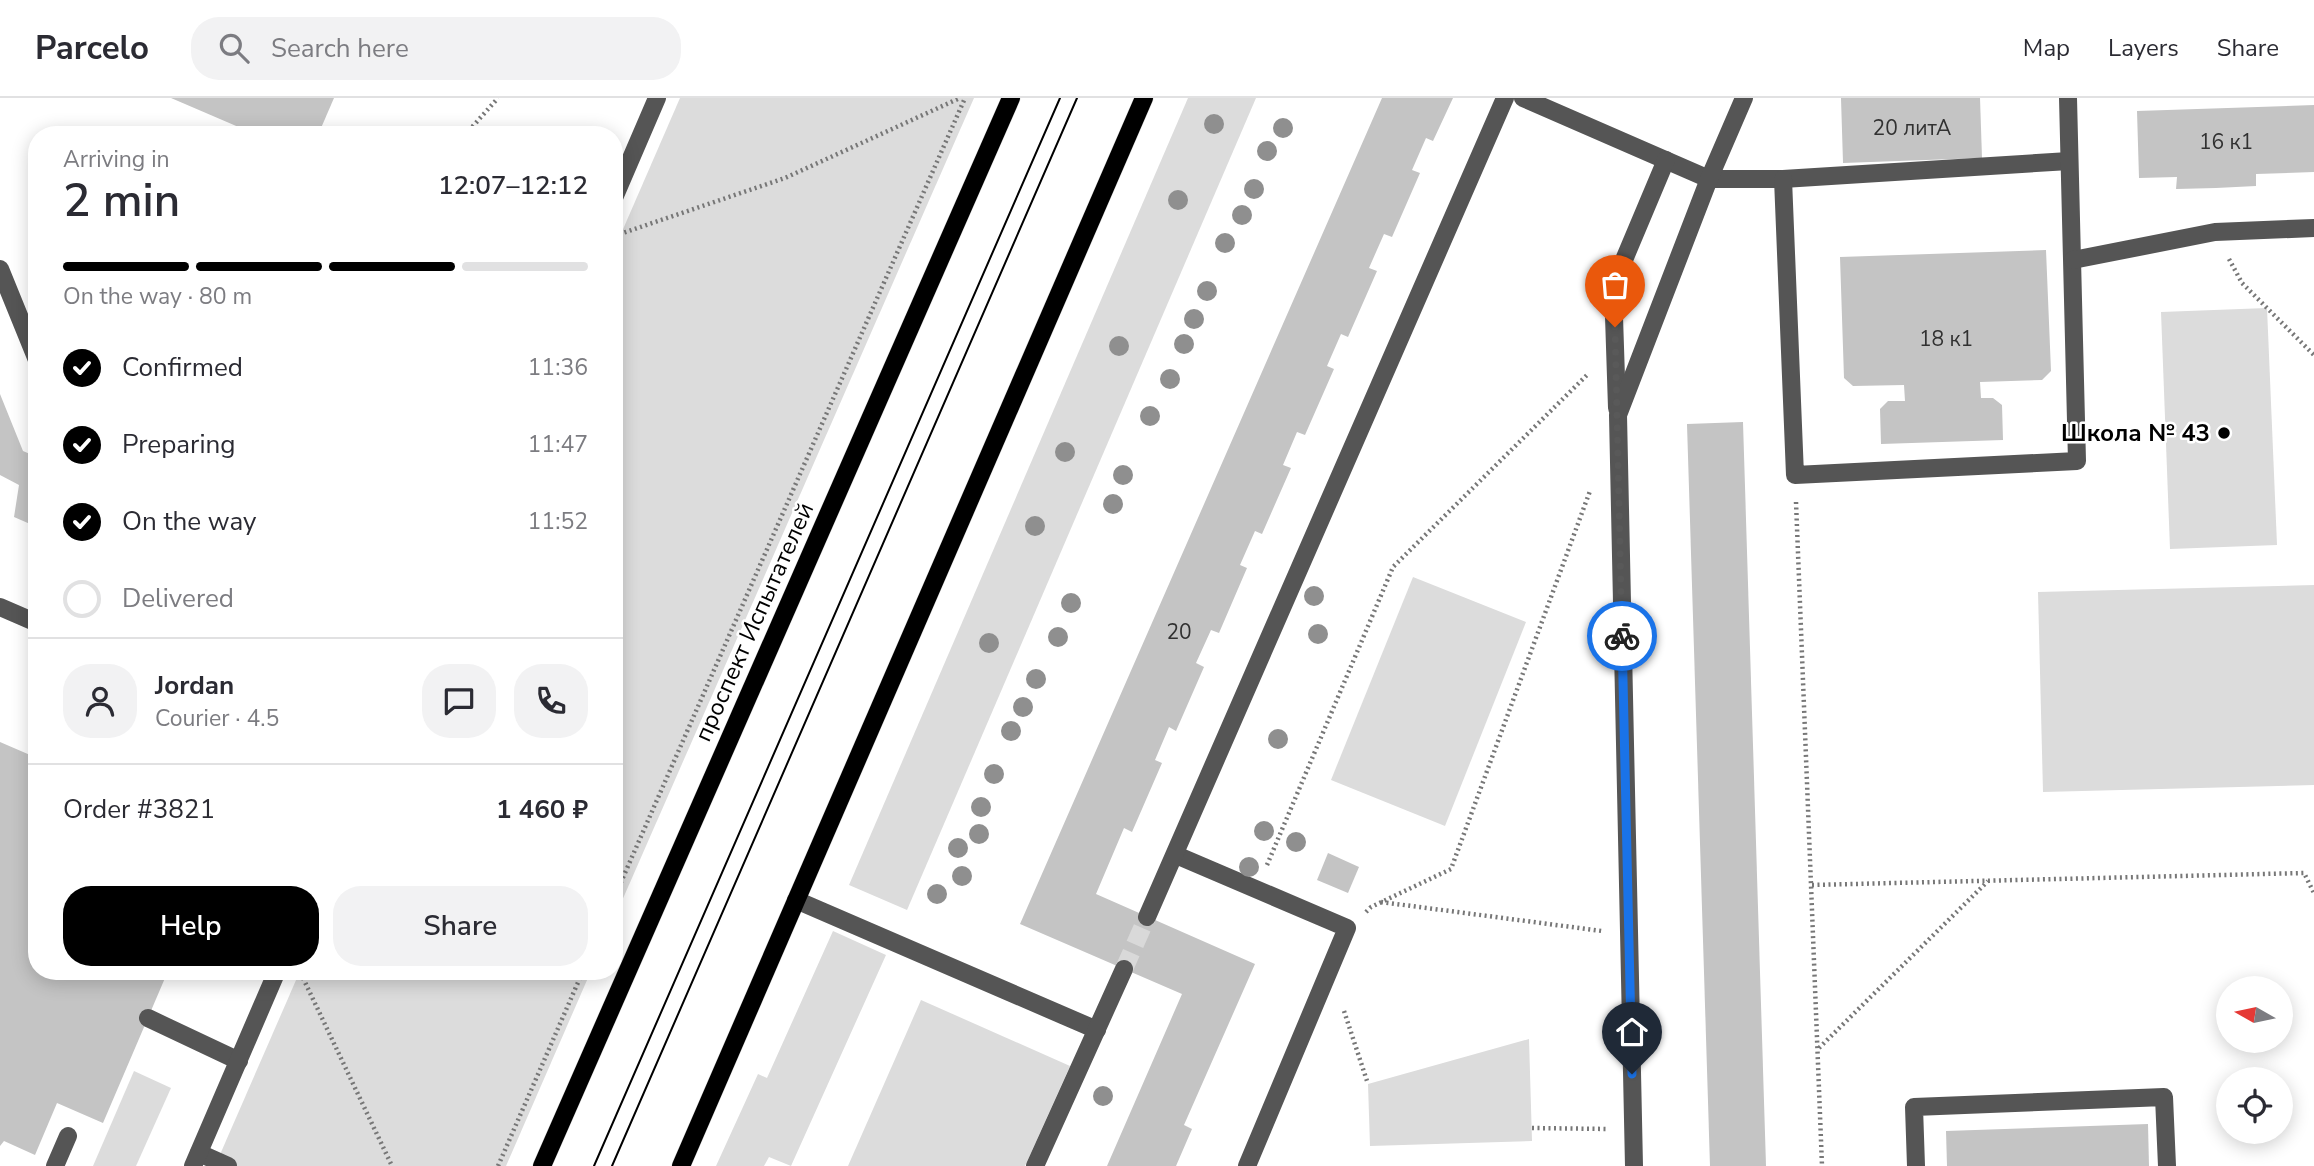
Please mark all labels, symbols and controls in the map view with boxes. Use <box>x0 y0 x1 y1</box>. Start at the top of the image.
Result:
search box <box>191 17 681 80</box>
text: Parcelo <box>35 26 149 71</box>
icon: search <box>215 29 253 67</box>
text: Search here <box>271 31 409 66</box>
text: Map <box>2023 32 2070 64</box>
text: Layers <box>2108 32 2179 64</box>
text: Share <box>2217 32 2279 64</box>
house number: 20 литА <box>1873 114 1951 142</box>
house number: 16 к1 <box>2199 128 2253 156</box>
text: Arriving in <box>63 144 170 175</box>
text: 12:07–12:12 <box>438 168 588 203</box>
text: 2 min <box>63 169 180 232</box>
pin <box>1585 255 1645 327</box>
icon: bag <box>1596 266 1634 304</box>
text: On the way · 80 m <box>63 281 252 312</box>
house number: 18 к1 <box>1919 325 1973 353</box>
icon: check <box>63 349 101 387</box>
text: Confirmed <box>122 350 243 385</box>
text: 11:36 <box>528 352 588 383</box>
place label: Школа № 43 <box>2061 417 2210 449</box>
marker: Школа № 43 <box>2216 425 2232 441</box>
icon: check <box>63 426 101 464</box>
text: Preparing <box>122 427 235 462</box>
text: 11:47 <box>528 429 588 460</box>
street label: проспект Испытателей <box>687 497 821 747</box>
icon: check <box>63 503 101 541</box>
text: On the way <box>122 504 256 539</box>
text: 11:52 <box>528 506 588 537</box>
text: Delivered <box>122 581 234 616</box>
courier <box>1587 601 1657 671</box>
icon: bike <box>1603 617 1641 655</box>
house number: 20 <box>1166 618 1192 646</box>
button: person <box>63 664 137 738</box>
button: chat <box>422 664 496 738</box>
button: phone <box>514 664 588 738</box>
text: Jordan <box>155 668 234 703</box>
text: Courier · 4.5 <box>155 703 279 734</box>
text: Order #3821 <box>63 792 215 827</box>
text: 1 460 ₽ <box>496 792 588 827</box>
button: Help <box>63 886 319 966</box>
button: Share <box>333 886 588 966</box>
north arrow <box>2216 976 2292 1054</box>
map controls <box>2216 976 2293 1144</box>
pin <box>1602 1002 1662 1074</box>
icon: home <box>1613 1013 1651 1051</box>
button: locate <box>2216 1067 2293 1144</box>

